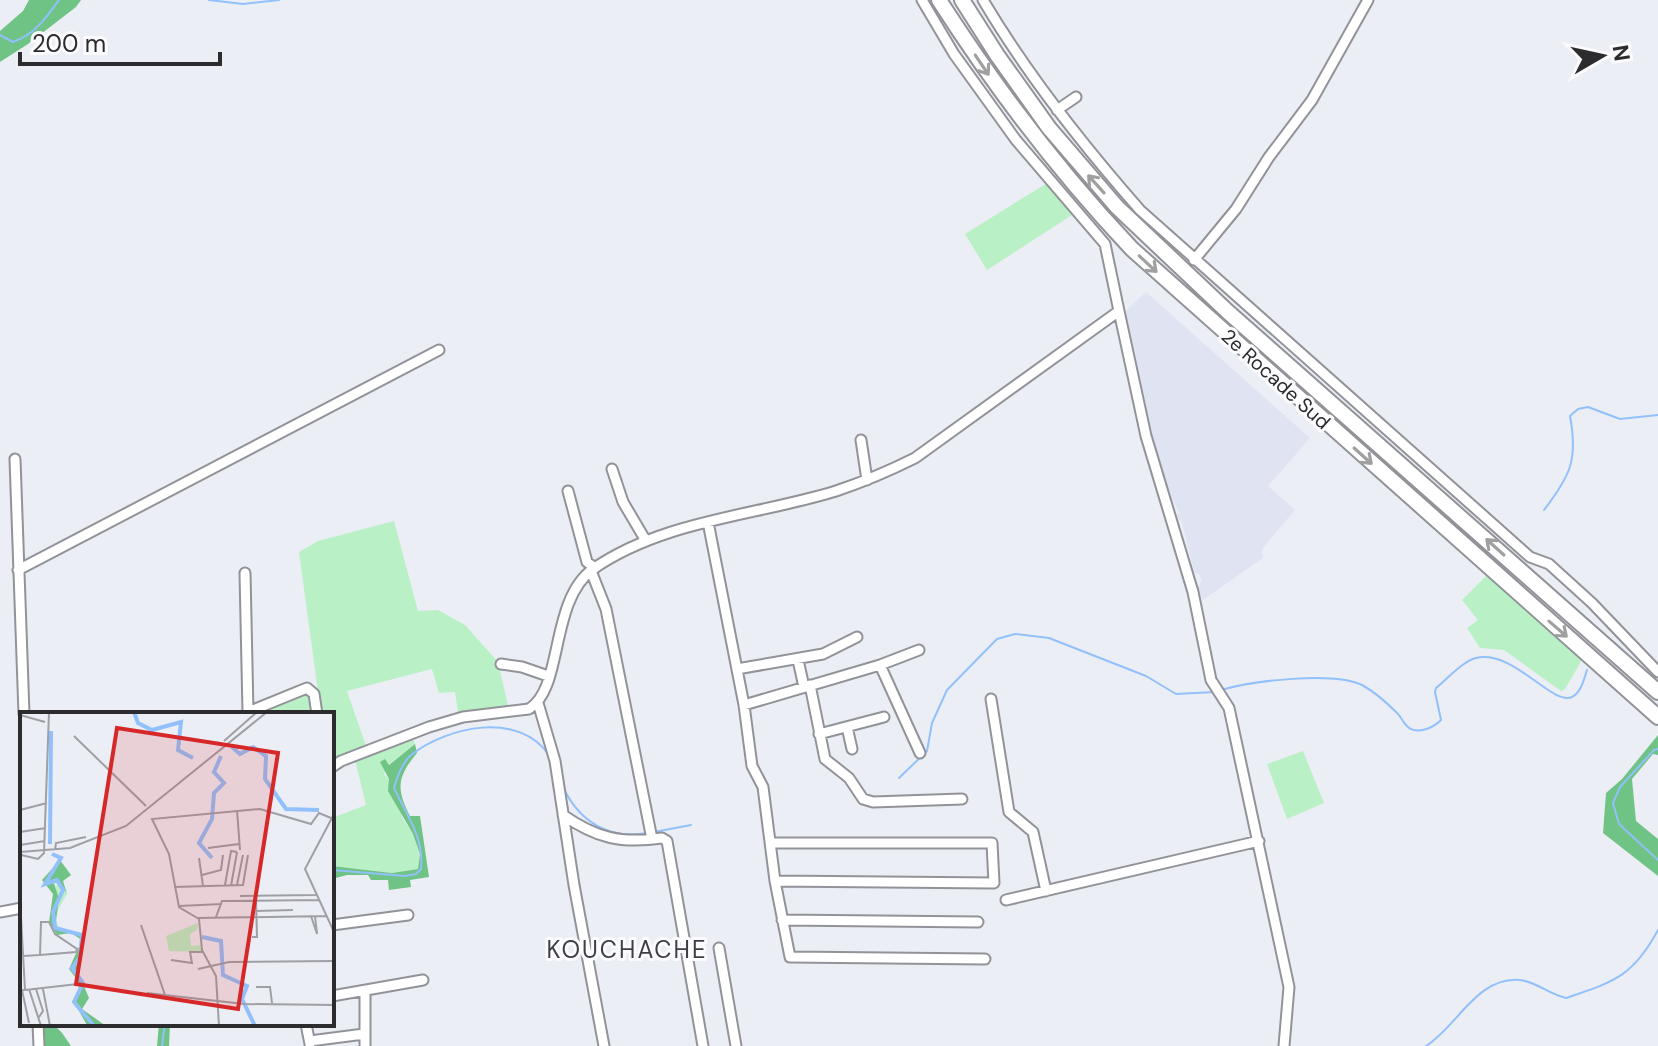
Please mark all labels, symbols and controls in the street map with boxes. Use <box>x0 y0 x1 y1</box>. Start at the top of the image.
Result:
scale bar <box>20 16 220 66</box>
north arrow <box>1562 16 1642 96</box>
text: 200 m <box>32 28 106 59</box>
text: N <box>1606 43 1637 63</box>
one-way arrow <box>974 54 990 76</box>
one-way arrow <box>1087 175 1105 195</box>
one-way arrow <box>1138 255 1158 274</box>
street label: 2e Rocade Sud <box>1216 323 1336 435</box>
one-way arrow <box>1353 447 1373 465</box>
one-way arrow <box>1486 539 1506 557</box>
one-way arrow <box>1547 619 1567 637</box>
inset map <box>20 712 334 1026</box>
district label: KOUCHACHE <box>547 934 707 965</box>

